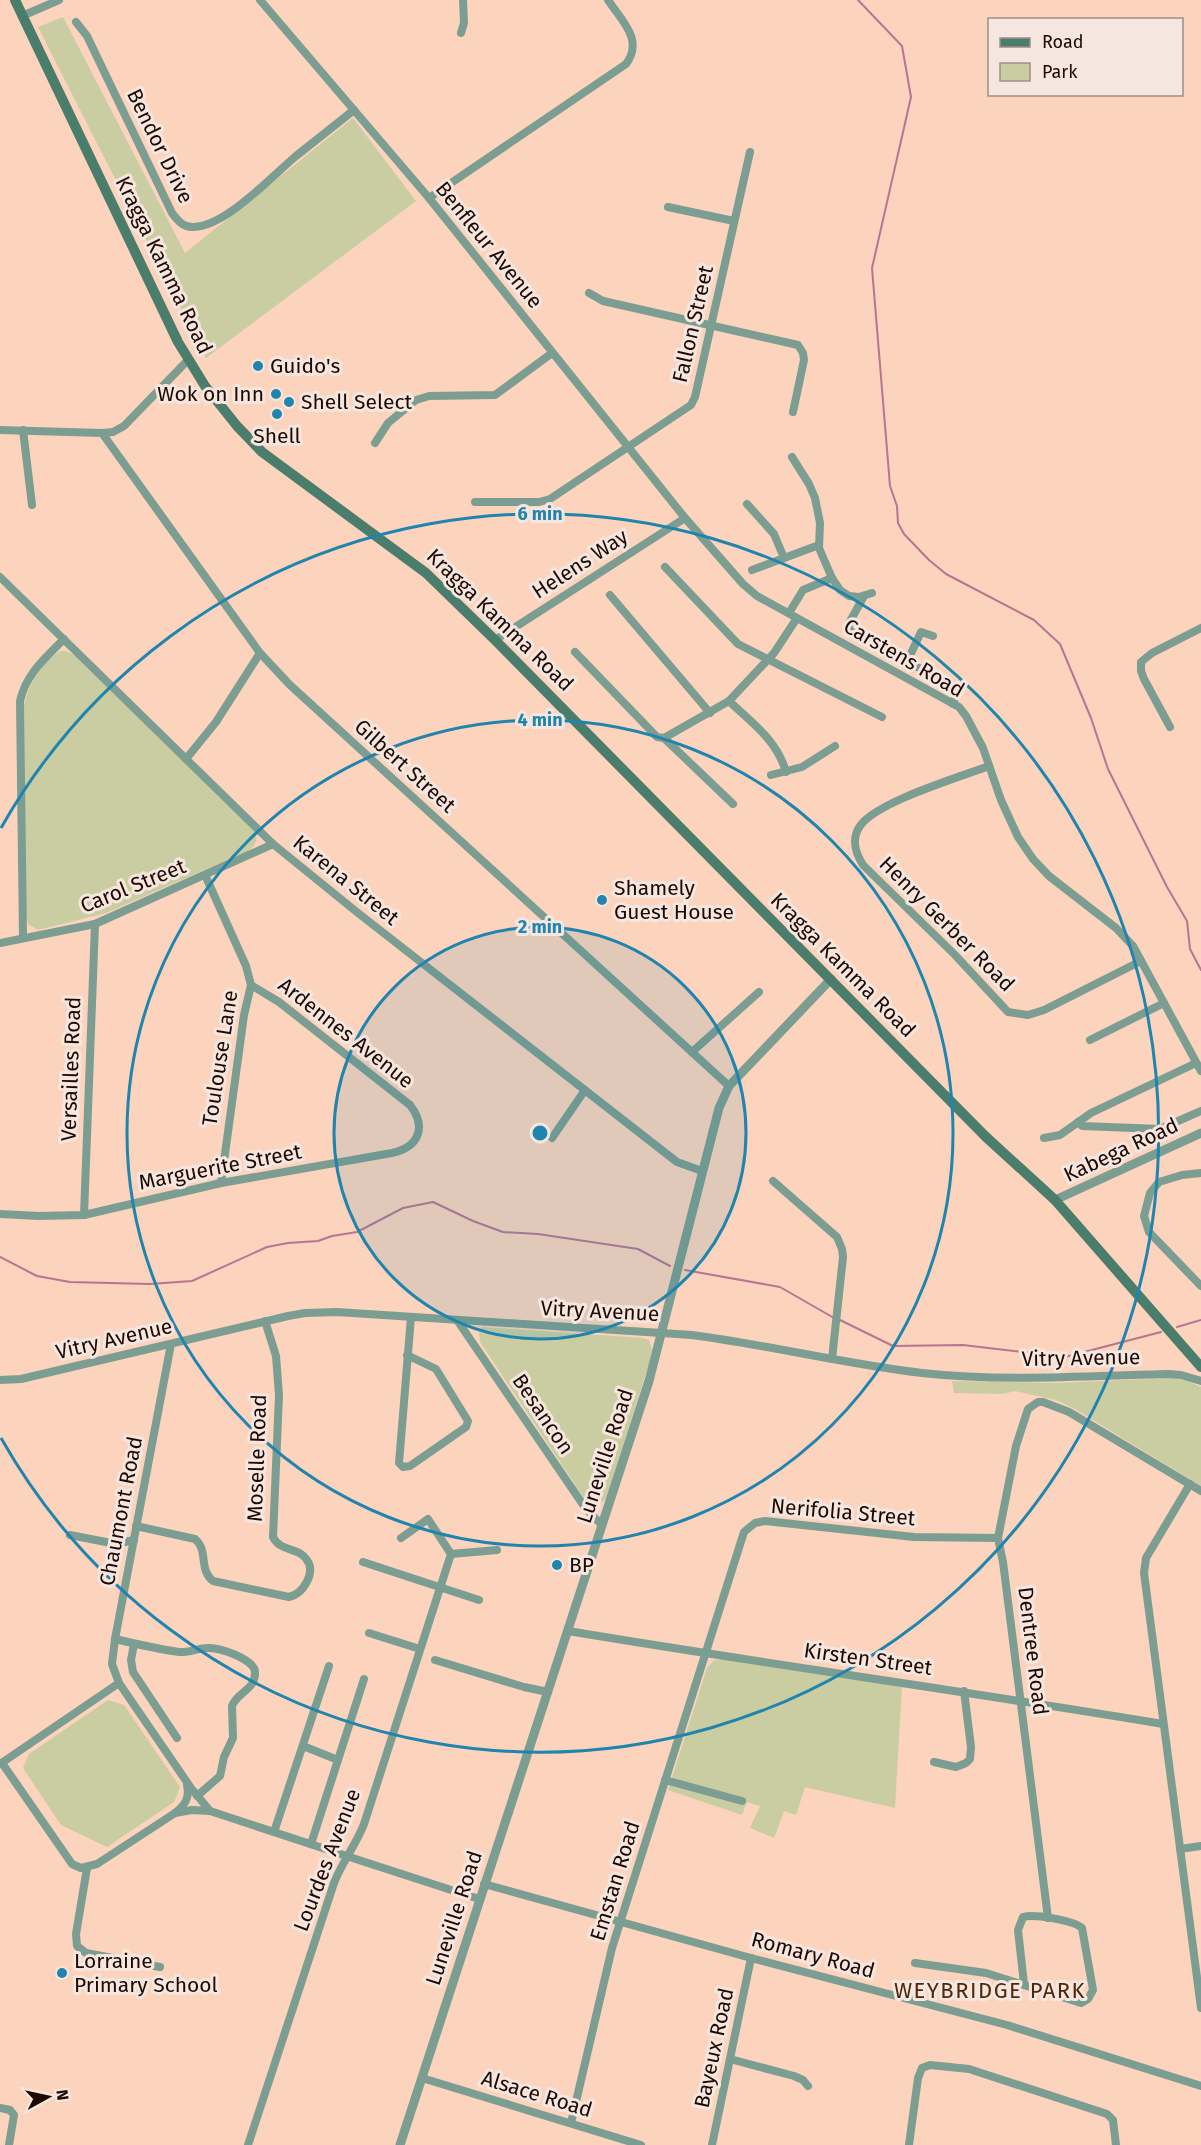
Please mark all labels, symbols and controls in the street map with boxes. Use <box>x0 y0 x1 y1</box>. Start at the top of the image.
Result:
legend <box>988 18 1183 96</box>
text: Road <box>1042 31 1084 53</box>
text: Park <box>1042 61 1078 83</box>
street label: Bendor Drive <box>121 84 199 208</box>
street label: Kragga Kamma Road <box>110 172 218 358</box>
street label: Benfleur Avenue <box>430 176 548 314</box>
street label: Fallon Street <box>667 262 719 385</box>
place label: Guido's <box>270 353 340 379</box>
marker: Guido's <box>251 359 265 373</box>
place label: Wok on Inn <box>157 381 264 407</box>
marker: Wok on Inn <box>269 387 283 401</box>
place label: Shell Select <box>301 389 412 415</box>
marker: Shell Select <box>282 395 296 409</box>
marker: Shell <box>270 407 284 421</box>
place label: Shell <box>253 423 301 449</box>
text: 6 min <box>517 503 563 525</box>
street label: Helens Way <box>527 523 633 605</box>
street label: Kragga Kamma Road <box>421 543 579 697</box>
street label: Carstens Road <box>839 613 969 703</box>
text: 4 min <box>517 709 563 731</box>
street label: Gilbert Street <box>349 714 461 819</box>
street label: Karena Street <box>288 829 405 931</box>
street label: Henry Gerber Road <box>874 851 1020 997</box>
street label: Carol Street <box>76 853 190 919</box>
place label: Shamely Guest House <box>614 875 734 925</box>
street label: Kragga Kamma Road <box>765 887 921 1043</box>
marker: Shamely Guest House <box>595 893 609 907</box>
text: 2 min <box>518 916 562 938</box>
street label: Ardennes Avenue <box>273 972 419 1094</box>
street label: Toulouse Lane <box>196 988 244 1128</box>
street label: Versailles Road <box>55 996 87 1142</box>
street label: Kabega Road <box>1060 1112 1182 1188</box>
centre of rings <box>530 1123 550 1143</box>
street label: Marguerite Street <box>136 1138 304 1196</box>
street label: Vitry Avenue <box>540 1295 660 1327</box>
street label: Vitry Avenue <box>53 1313 175 1365</box>
street label: Vitry Avenue <box>1021 1344 1141 1372</box>
street label: Besancon <box>507 1369 579 1459</box>
street label: Luneville Road <box>571 1385 639 1527</box>
street label: Moselle Road <box>242 1394 272 1522</box>
street label: Chaumont Road <box>94 1434 148 1588</box>
street label: Nerifolia Street <box>770 1493 917 1531</box>
place label: BP <box>569 1552 594 1578</box>
marker: BP <box>550 1558 564 1572</box>
street label: Dentree Road <box>1012 1585 1054 1717</box>
street label: Kirsten Street <box>802 1637 934 1681</box>
street label: Lourdes Avenue <box>288 1785 366 1935</box>
street label: Emstan Road <box>584 1818 646 1944</box>
street label: Luneville Road <box>420 1847 488 1989</box>
street label: Romary Road <box>749 1926 877 1984</box>
place label: Lorraine Primary School <box>74 1948 218 1998</box>
marker: Lorraine Primary School <box>55 1966 69 1980</box>
district label: WEYBRIDGE PARK <box>894 1977 1086 2004</box>
street label: Bayeux Road <box>689 1986 739 2110</box>
street label: Alsace Road <box>479 2065 595 2123</box>
north arrow <box>18 2067 78 2127</box>
text: N <box>52 2088 73 2102</box>

